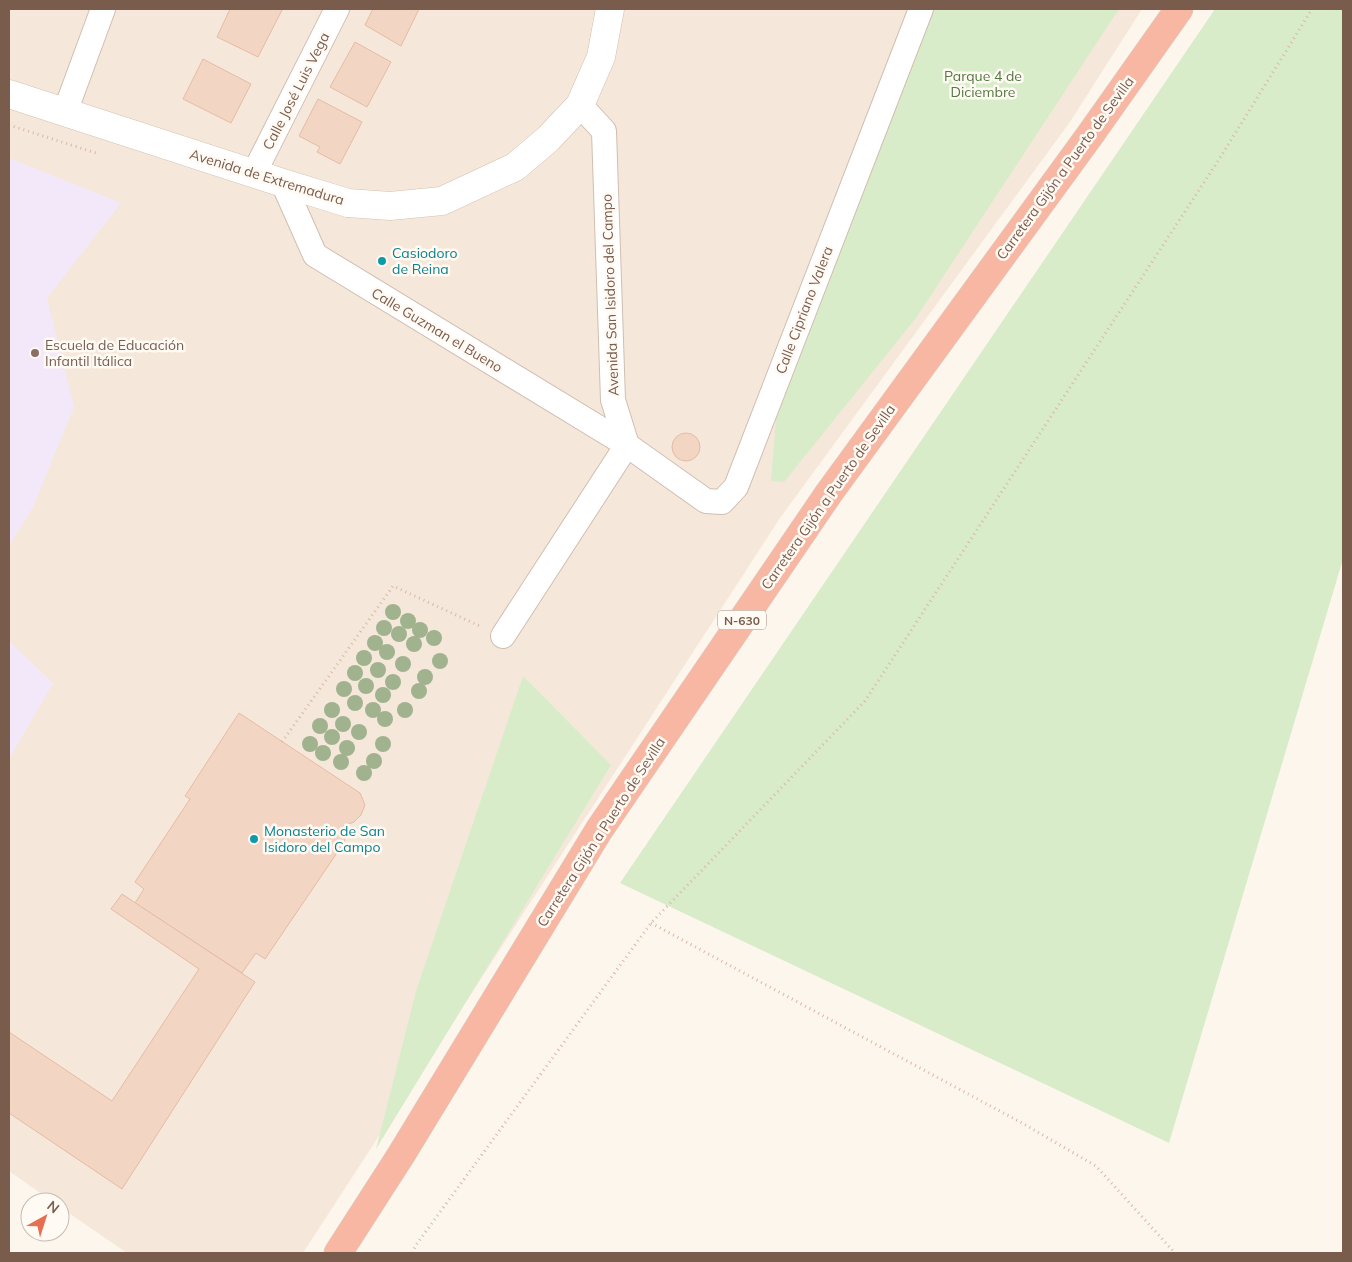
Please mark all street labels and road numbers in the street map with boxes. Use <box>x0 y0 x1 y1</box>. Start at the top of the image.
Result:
street label: Calle José Luis Vega <box>259 29 333 153</box>
street label: Carretera Gijón a Puerto de Sevilla <box>992 73 1138 263</box>
street label: Avenida de Extremadura <box>188 145 346 209</box>
street label: Avenida San Isidoro del Campo <box>597 194 623 396</box>
street label: Calle Cipriano Valera <box>771 244 837 376</box>
street label: Calle Guzman el Bueno <box>368 284 506 376</box>
street label: Carretera Gijón a Puerto de Sevilla <box>757 401 899 593</box>
road number: N-630 <box>718 610 766 630</box>
street label: Carretera Gijón a Puerto de Sevilla <box>533 734 669 930</box>

